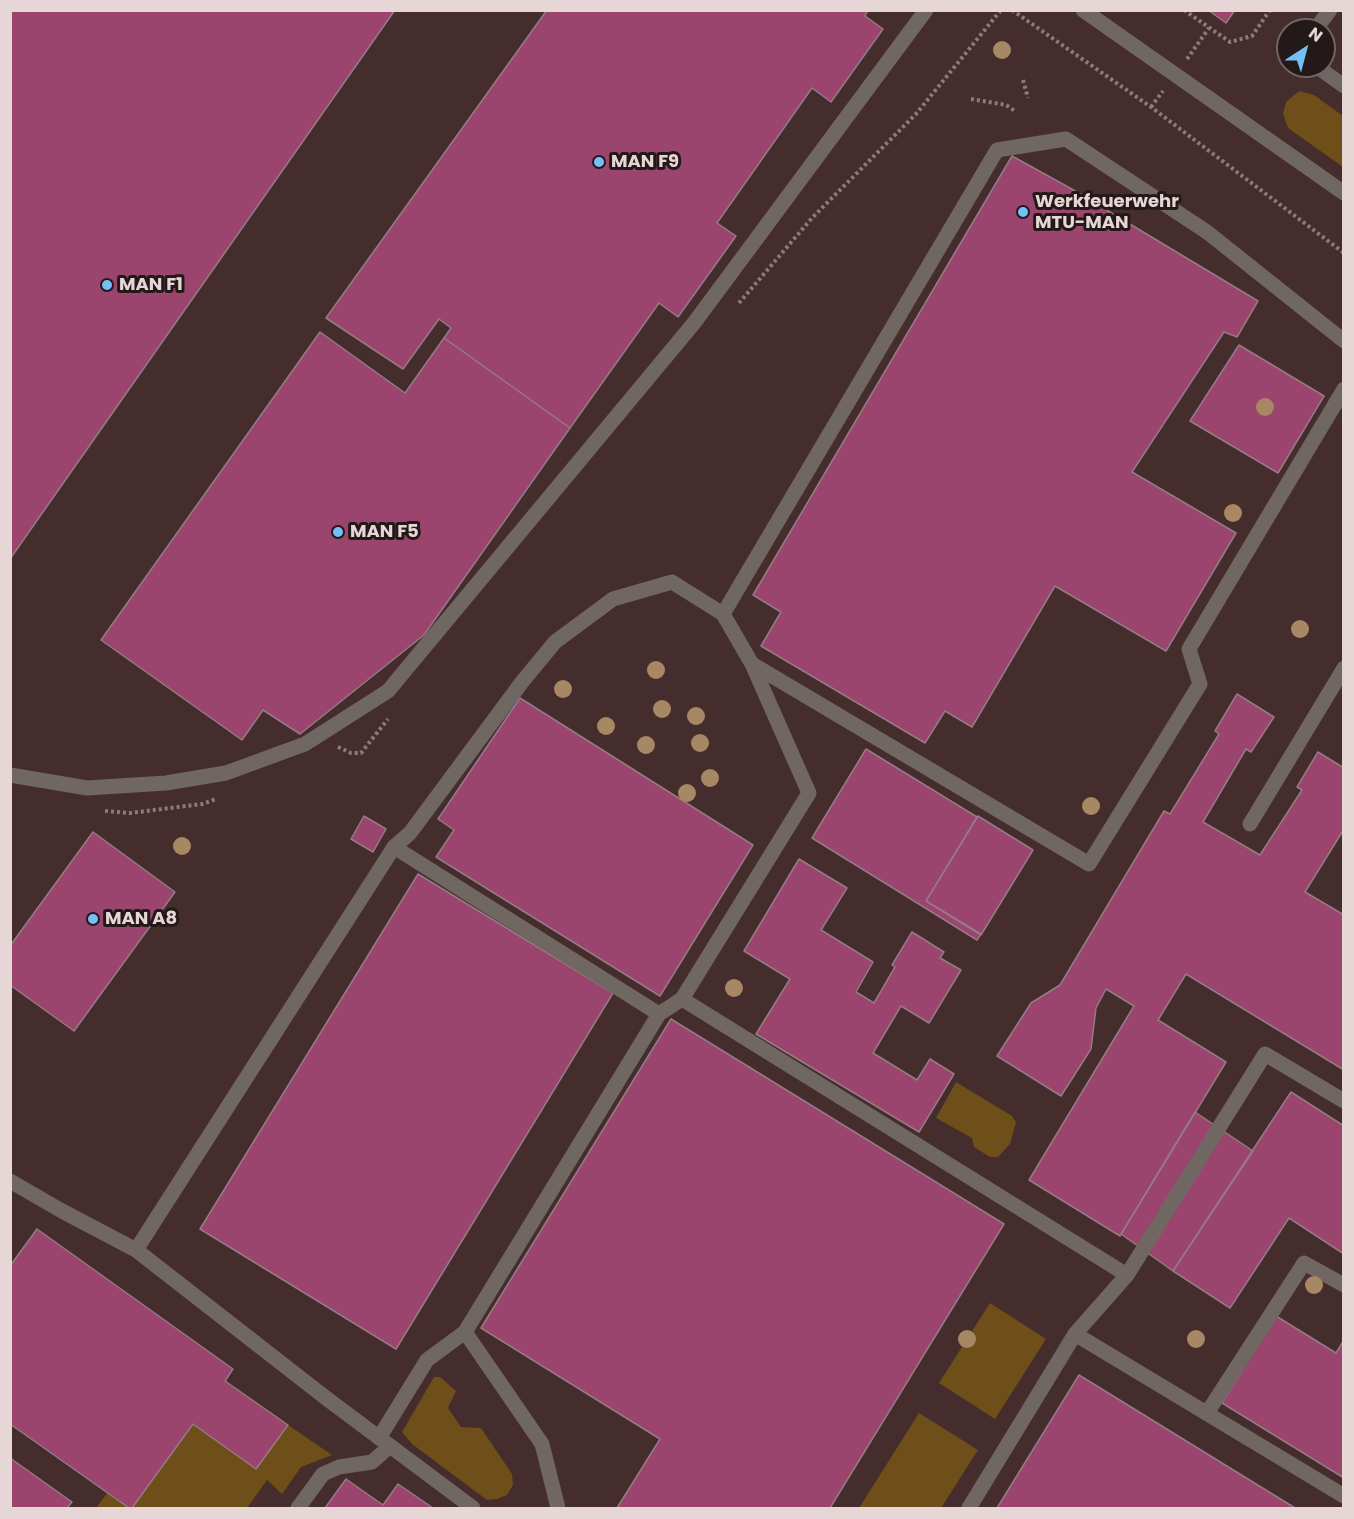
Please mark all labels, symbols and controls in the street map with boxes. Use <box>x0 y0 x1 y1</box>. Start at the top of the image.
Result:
north arrow <box>1276 18 1336 78</box>
text: N <box>1304 22 1327 47</box>
place label: MAN F9 <box>611 151 679 173</box>
marker: MAN F9 <box>592 155 606 169</box>
place label: Werkfeuerwehr MTU-MAN <box>1035 191 1179 234</box>
marker: Werkfeuerwehr MTU-MAN <box>1016 205 1030 219</box>
place label: MAN F1 <box>119 274 183 296</box>
marker: MAN F1 <box>100 278 114 292</box>
place label: MAN F5 <box>350 521 419 543</box>
marker: MAN F5 <box>331 525 345 539</box>
place label: MAN A8 <box>105 908 177 930</box>
marker: MAN A8 <box>86 912 100 926</box>

